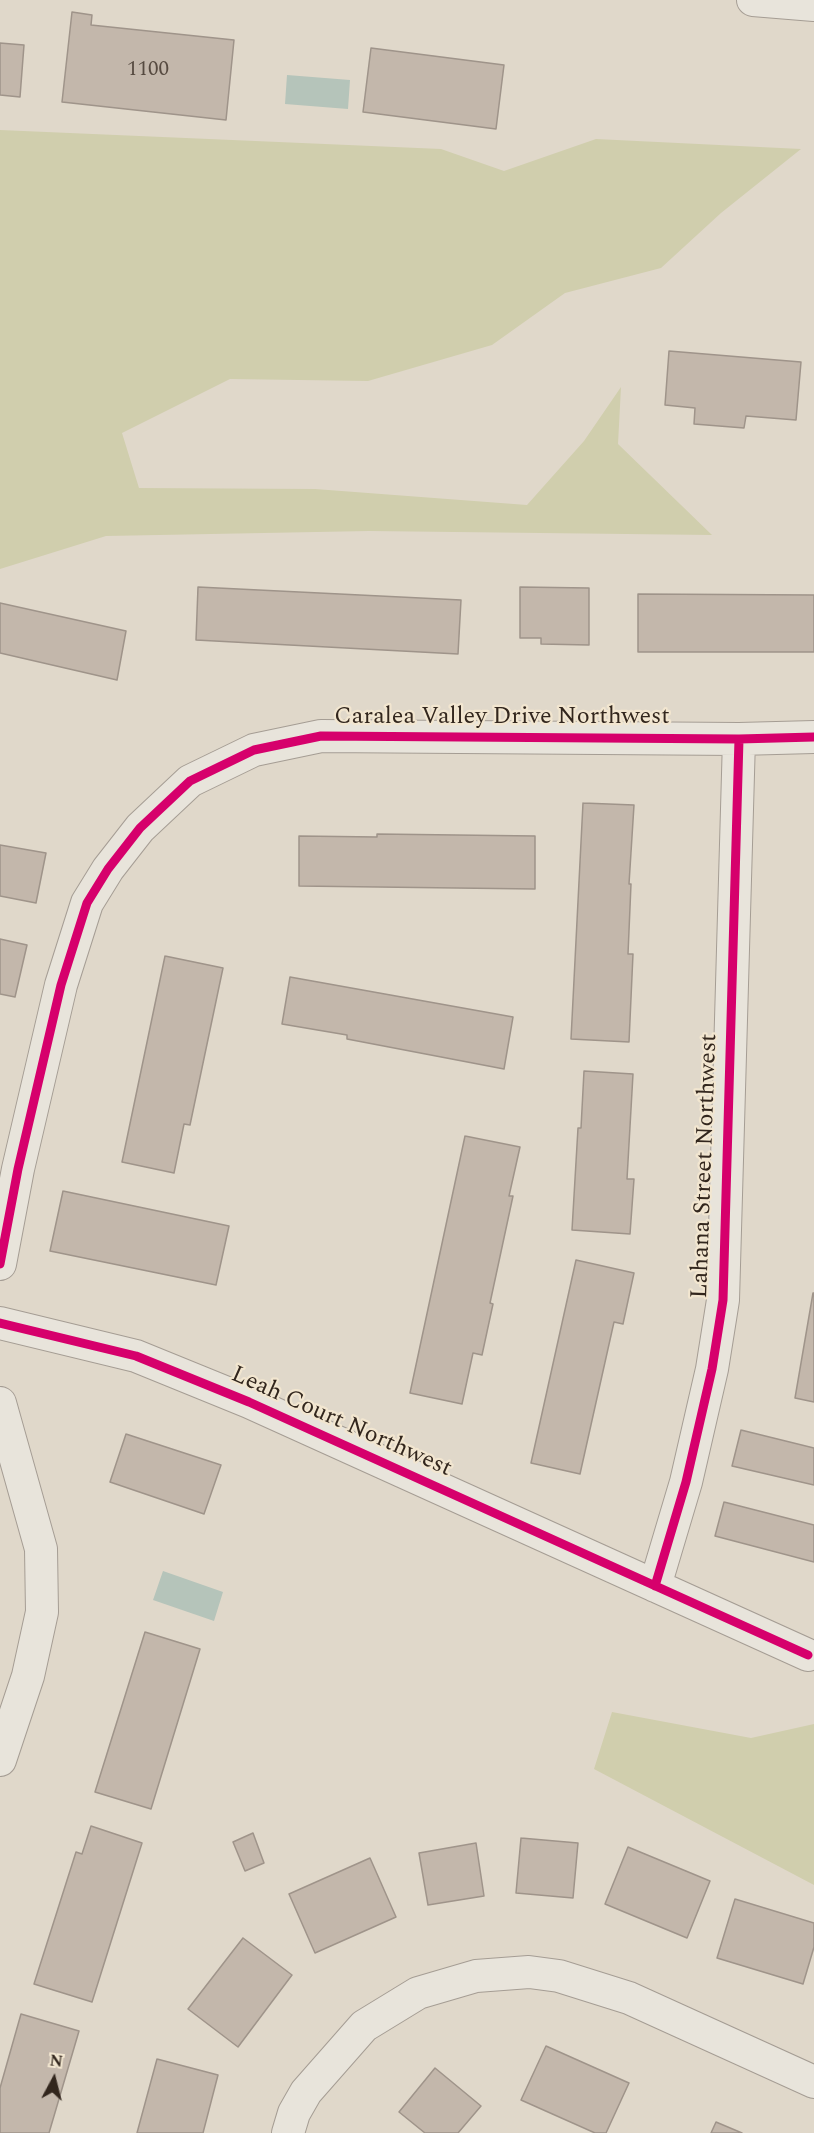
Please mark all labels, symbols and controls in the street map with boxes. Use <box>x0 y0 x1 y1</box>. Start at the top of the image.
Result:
house number: 1100 <box>127 58 169 84</box>
street label: Caralea Valley Drive Northwest <box>334 704 670 732</box>
street label: Lahana Street Northwest <box>687 1033 725 1299</box>
street label: Leah Court Northwest <box>226 1361 456 1485</box>
text: N <box>48 2048 64 2074</box>
north arrow <box>24 2049 84 2109</box>

